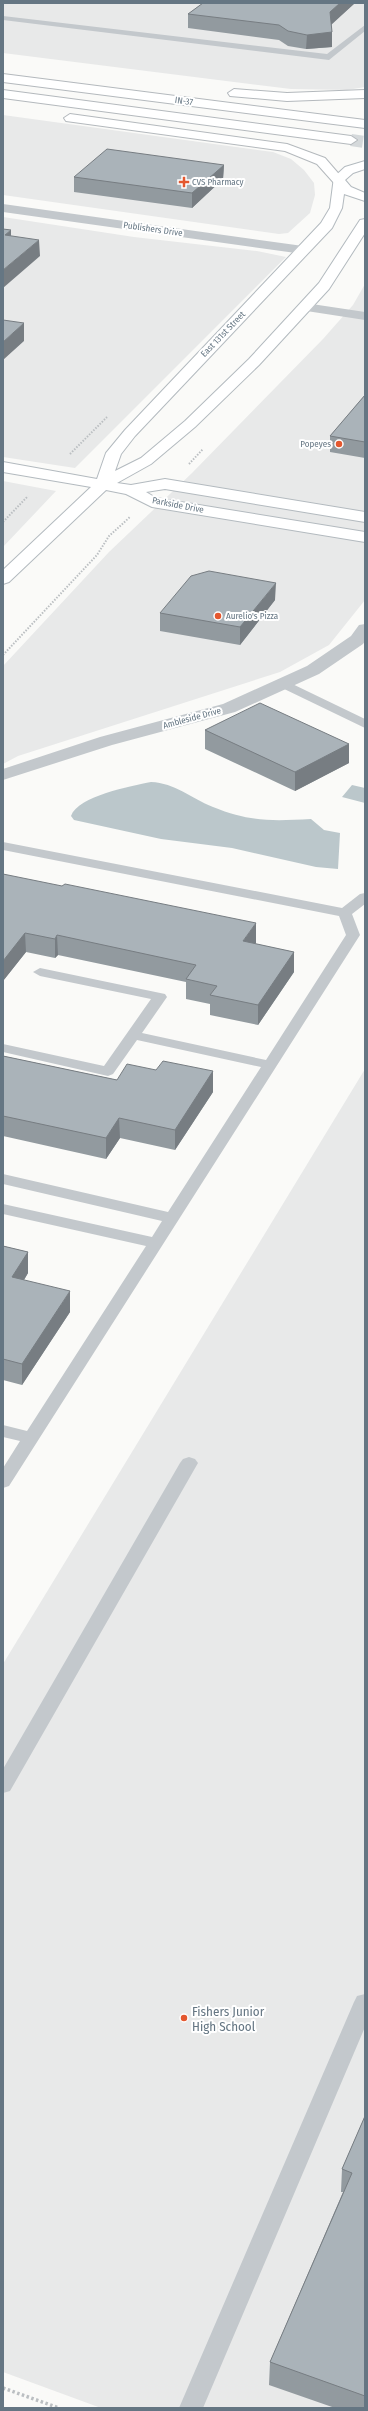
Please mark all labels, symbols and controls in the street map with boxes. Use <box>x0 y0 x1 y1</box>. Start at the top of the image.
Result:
street label: IN-37 <box>174 95 194 107</box>
marker: CVS Pharmacy <box>179 177 189 187</box>
place label: CVS Pharmacy <box>192 177 244 187</box>
street label: Publishers Drive <box>123 220 184 238</box>
street label: East 131st Street <box>199 309 247 359</box>
place label: Popeyes <box>300 439 331 449</box>
marker: Popeyes <box>334 439 344 449</box>
street label: Parkside Drive <box>151 495 205 515</box>
marker: Aurelio's Pizza <box>213 611 223 621</box>
place label: Aurelio's Pizza <box>226 611 279 621</box>
street label: Ambleside Drive <box>162 705 223 731</box>
place label: Fishers Junior High School <box>192 2004 265 2034</box>
marker: Fishers Junior High School <box>179 2013 189 2023</box>

